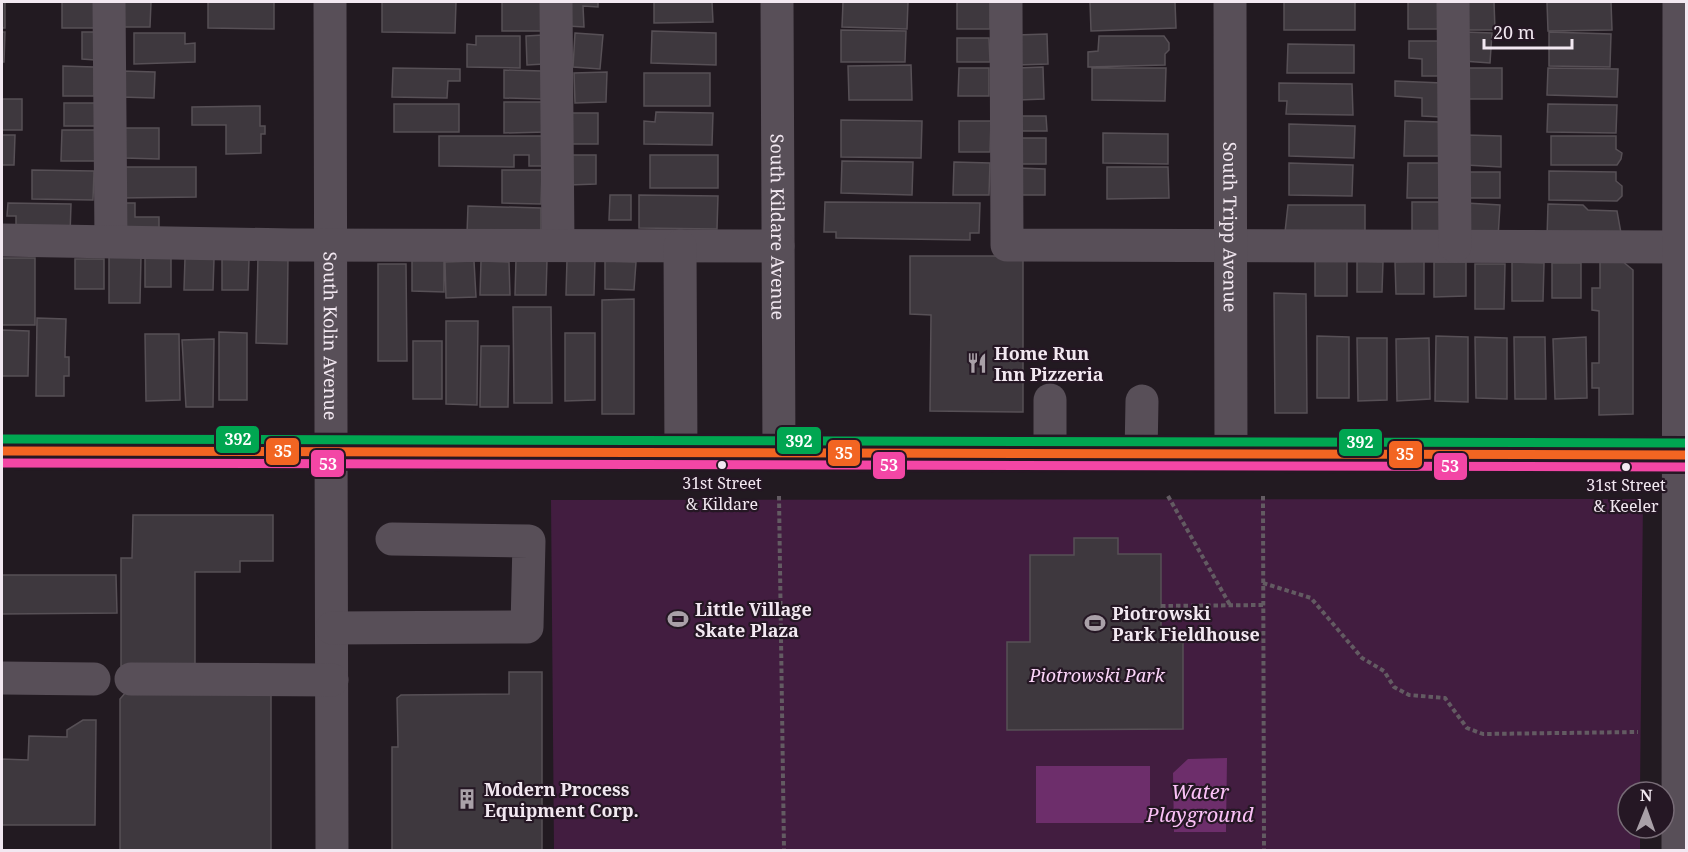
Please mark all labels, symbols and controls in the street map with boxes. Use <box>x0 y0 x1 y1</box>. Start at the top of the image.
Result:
scale bar <box>1484 12 1572 50</box>
text: 20 m <box>1493 20 1535 44</box>
street label: South Kildare Avenue <box>766 134 790 320</box>
street label: South Tripp Avenue <box>1218 142 1243 312</box>
street label: South Kolin Avenue <box>319 252 343 420</box>
place label: Home Run Inn Pizzeria <box>994 341 1104 386</box>
restaurant icon: Home Run Inn Pizzeria <box>965 351 989 375</box>
line badge: 392 <box>215 425 260 454</box>
line badge: 392 <box>776 426 822 455</box>
text: 392 <box>224 428 252 450</box>
line badge: 392 <box>1338 428 1383 457</box>
text: 392 <box>785 430 813 452</box>
text: 392 <box>1346 431 1374 453</box>
line badge: 35 <box>265 437 300 466</box>
line badge: 35 <box>827 439 861 467</box>
text: 35 <box>274 440 292 462</box>
line badge: 35 <box>1388 440 1423 469</box>
text: 35 <box>835 442 853 464</box>
text: 35 <box>1396 443 1414 465</box>
line badge: 53 <box>310 449 345 478</box>
line badge: 53 <box>872 451 906 480</box>
line badge: 53 <box>1433 452 1468 481</box>
text: 53 <box>319 453 337 475</box>
text: 53 <box>880 454 898 476</box>
text: 53 <box>1441 455 1459 477</box>
marker: 31st Street & Kildare <box>716 459 728 471</box>
marker: 31st Street & Keeler <box>1620 461 1632 473</box>
place label: 31st Street & Kildare <box>682 472 762 515</box>
place label: 31st Street & Keeler <box>1586 474 1666 517</box>
place label: Little Village Skate Plaza <box>695 597 812 642</box>
place label: Piotrowski Park Fieldhouse <box>1112 601 1260 646</box>
sports icon: Little Village Skate Plaza <box>666 607 690 631</box>
sports icon: Piotrowski Park Fieldhouse <box>1083 611 1107 635</box>
park label: Piotrowski Park <box>1028 663 1166 687</box>
place label: Modern Process Equipment Corp. <box>484 777 639 822</box>
water label: Water Playground <box>1145 778 1254 828</box>
north arrow <box>1616 780 1676 840</box>
text: N <box>1640 784 1653 806</box>
building icon: Modern Process Equipment Corp. <box>455 787 479 811</box>

